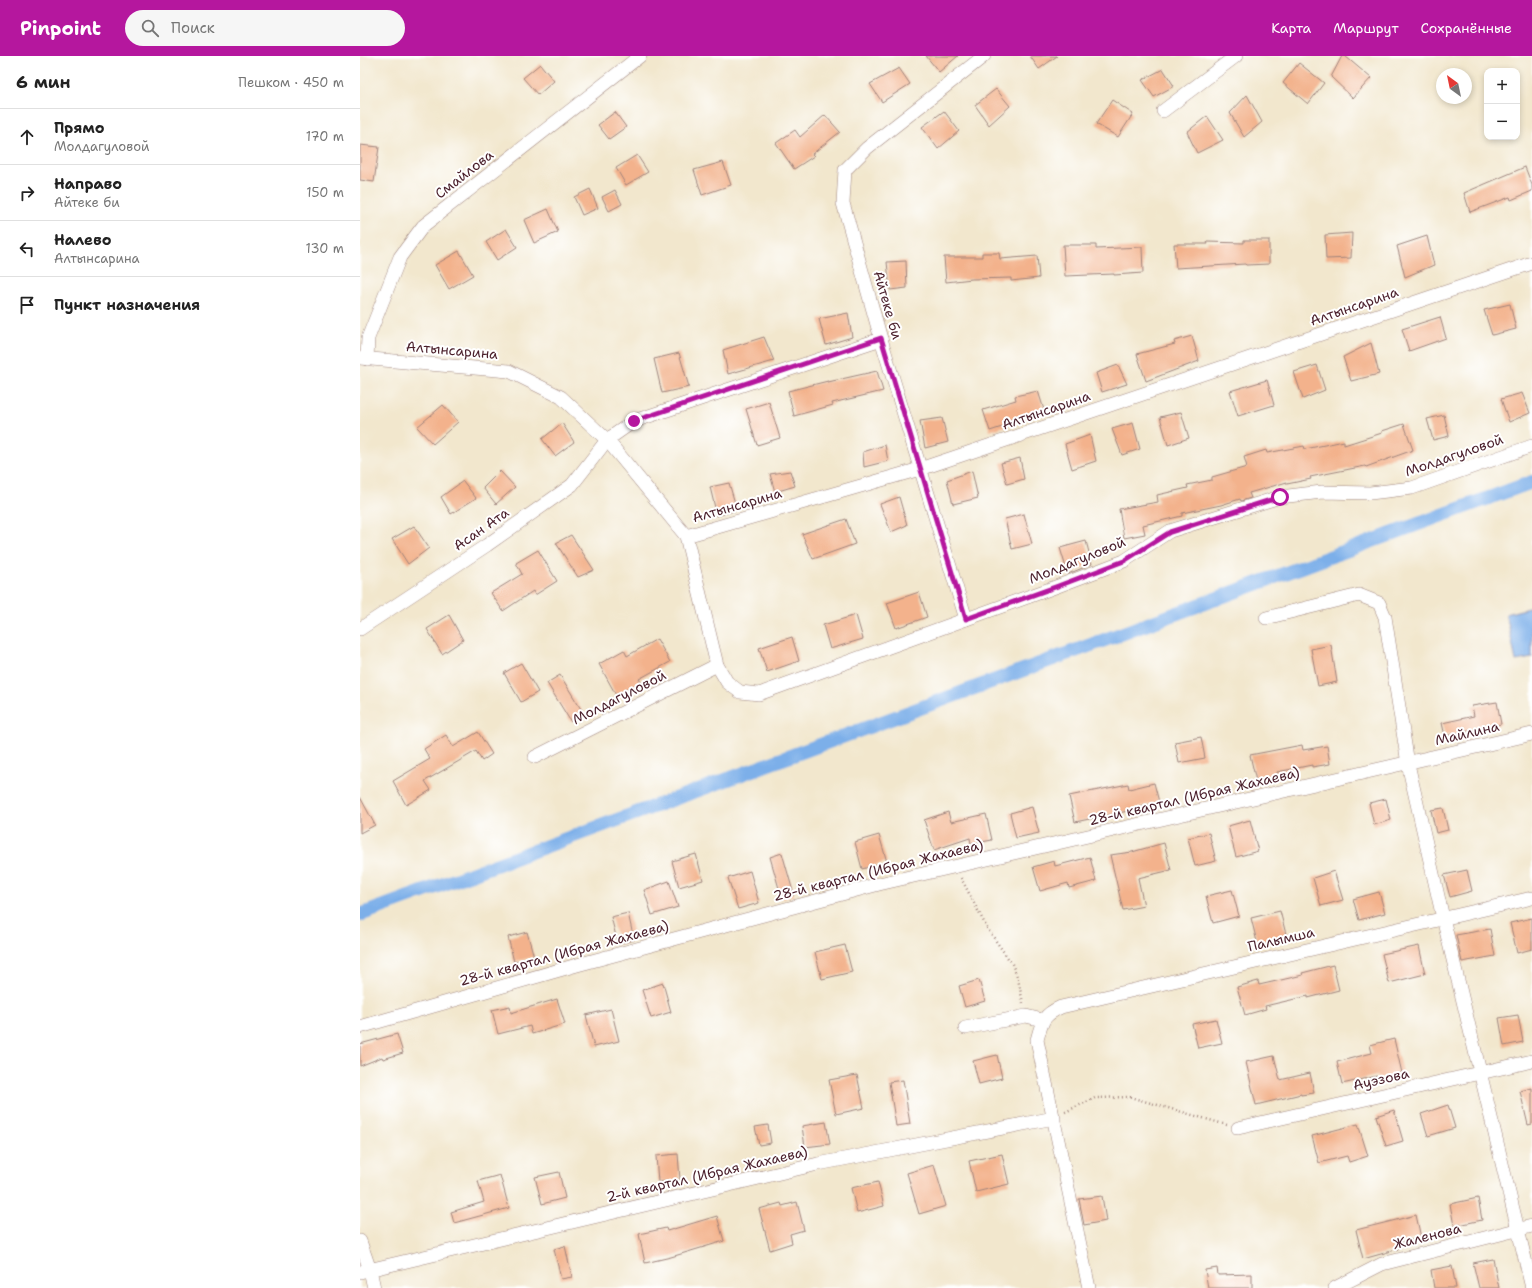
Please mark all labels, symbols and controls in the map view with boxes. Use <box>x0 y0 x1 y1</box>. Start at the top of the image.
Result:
search box <box>125 10 405 46</box>
text: Pinpoint <box>20 16 101 41</box>
icon: search <box>139 17 161 39</box>
text: Поиск <box>171 18 215 38</box>
text: Карта <box>1271 19 1311 37</box>
text: Маршрут <box>1333 19 1399 37</box>
text: Сохранённые <box>1421 19 1512 37</box>
north arrow <box>1436 68 1472 104</box>
map controls <box>1484 68 1520 140</box>
button: + <box>1484 68 1520 104</box>
text: 6 мин <box>16 71 71 93</box>
text: Пешком · 450 m <box>238 74 344 91</box>
button: − <box>1484 104 1520 140</box>
text: Прямо <box>54 118 104 138</box>
icon: ahead <box>16 126 38 148</box>
text: 170 m <box>306 128 344 145</box>
text: Молдагуловой <box>54 138 149 155</box>
street label: Смайлова <box>431 145 497 202</box>
text: Направо <box>54 174 122 194</box>
icon: right <box>16 182 38 204</box>
text: 150 m <box>306 184 344 201</box>
text: Айтеке би <box>54 194 120 211</box>
text: Налево <box>54 230 112 250</box>
icon: left <box>16 238 38 260</box>
text: 130 m <box>306 240 344 257</box>
text: Алтынсарина <box>54 250 140 267</box>
street label: Айтеке би <box>870 269 906 341</box>
street label: Алтынсарина <box>1307 282 1401 330</box>
icon: arrive <box>16 294 38 316</box>
text: Пункт назначения <box>54 295 200 315</box>
street label: Алтынсарина <box>405 337 499 363</box>
street label: Алтынсарина <box>999 386 1093 434</box>
route end <box>625 412 643 430</box>
street label: Молдагуловой <box>1402 430 1506 480</box>
street label: Алтынсарина <box>690 484 784 526</box>
route start <box>1271 488 1289 506</box>
street label: Асан Ата <box>450 503 512 555</box>
street label: Молдагуловой <box>1026 532 1128 588</box>
street label: Молдагуловой <box>569 666 669 728</box>
street label: Майлина <box>1433 717 1501 749</box>
street label: 28-й квартал (Ибрая Жахаева) <box>1087 763 1301 829</box>
street label: 28-й квартал (Ибрая Жахаева) <box>771 835 985 905</box>
street label: 28-й квартал (Ибрая Жахаева) <box>457 916 671 990</box>
street label: Палымша <box>1246 923 1316 955</box>
street label: Ауэзова <box>1351 1064 1411 1094</box>
street label: 2-й квартал (Ибрая Жахаева) <box>605 1142 809 1206</box>
street label: Жаленова <box>1391 1219 1463 1253</box>

